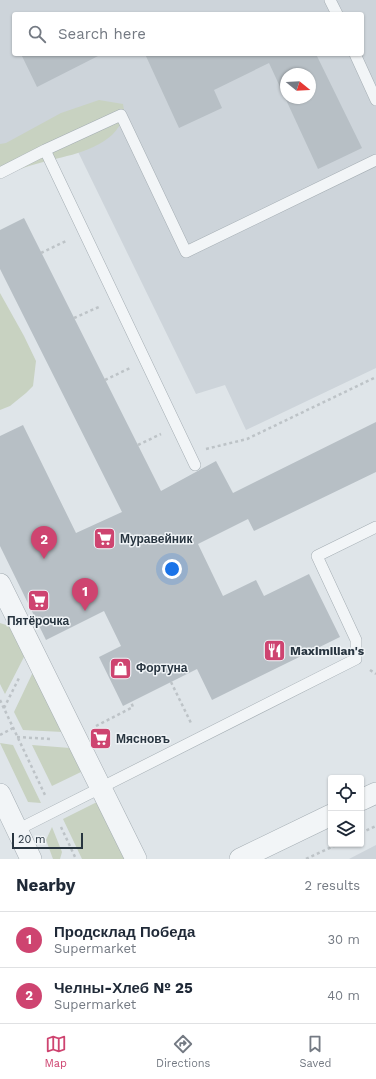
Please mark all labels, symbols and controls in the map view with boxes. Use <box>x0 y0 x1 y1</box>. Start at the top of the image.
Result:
search box <box>12 12 364 56</box>
icon: search <box>26 23 48 45</box>
text: Search here <box>58 25 146 43</box>
north arrow <box>280 68 316 104</box>
pin: 2 <box>31 526 57 559</box>
supermarket icon: Муравейник <box>91 526 117 552</box>
place label: Муравейник <box>120 532 193 546</box>
your location <box>162 559 182 579</box>
pin: 1 <box>72 578 98 611</box>
supermarket icon: Пятёрочка <box>25 587 51 613</box>
place label: Пятёрочка <box>7 614 69 628</box>
restaurant icon: Maximilian's <box>262 638 288 664</box>
place label: Maximilian's <box>290 644 365 658</box>
shop icon: Фортуна <box>108 655 134 681</box>
place label: Фортуна <box>136 661 188 675</box>
supermarket icon: Мясновъ <box>88 726 114 752</box>
place label: Мясновъ <box>116 732 170 746</box>
map controls <box>328 775 364 847</box>
button: locate <box>328 775 364 811</box>
button: layers <box>328 811 364 847</box>
scale bar <box>12 831 83 850</box>
text: 20 m <box>18 833 46 846</box>
text: Nearby <box>16 875 75 895</box>
text: 2 results <box>305 878 360 893</box>
text: Продсклад Победа <box>54 923 195 941</box>
text: 1 <box>26 932 32 947</box>
text: 30 m <box>328 932 360 947</box>
text: Supermarket <box>54 941 136 956</box>
text: Челны-Хлеб № 25 <box>54 979 193 997</box>
text: 2 <box>25 988 33 1003</box>
text: 40 m <box>327 988 360 1003</box>
text: Supermarket <box>54 997 136 1012</box>
tab: Map <box>45 1033 67 1070</box>
tab: Directions <box>156 1033 210 1070</box>
tab: Saved <box>299 1033 331 1070</box>

